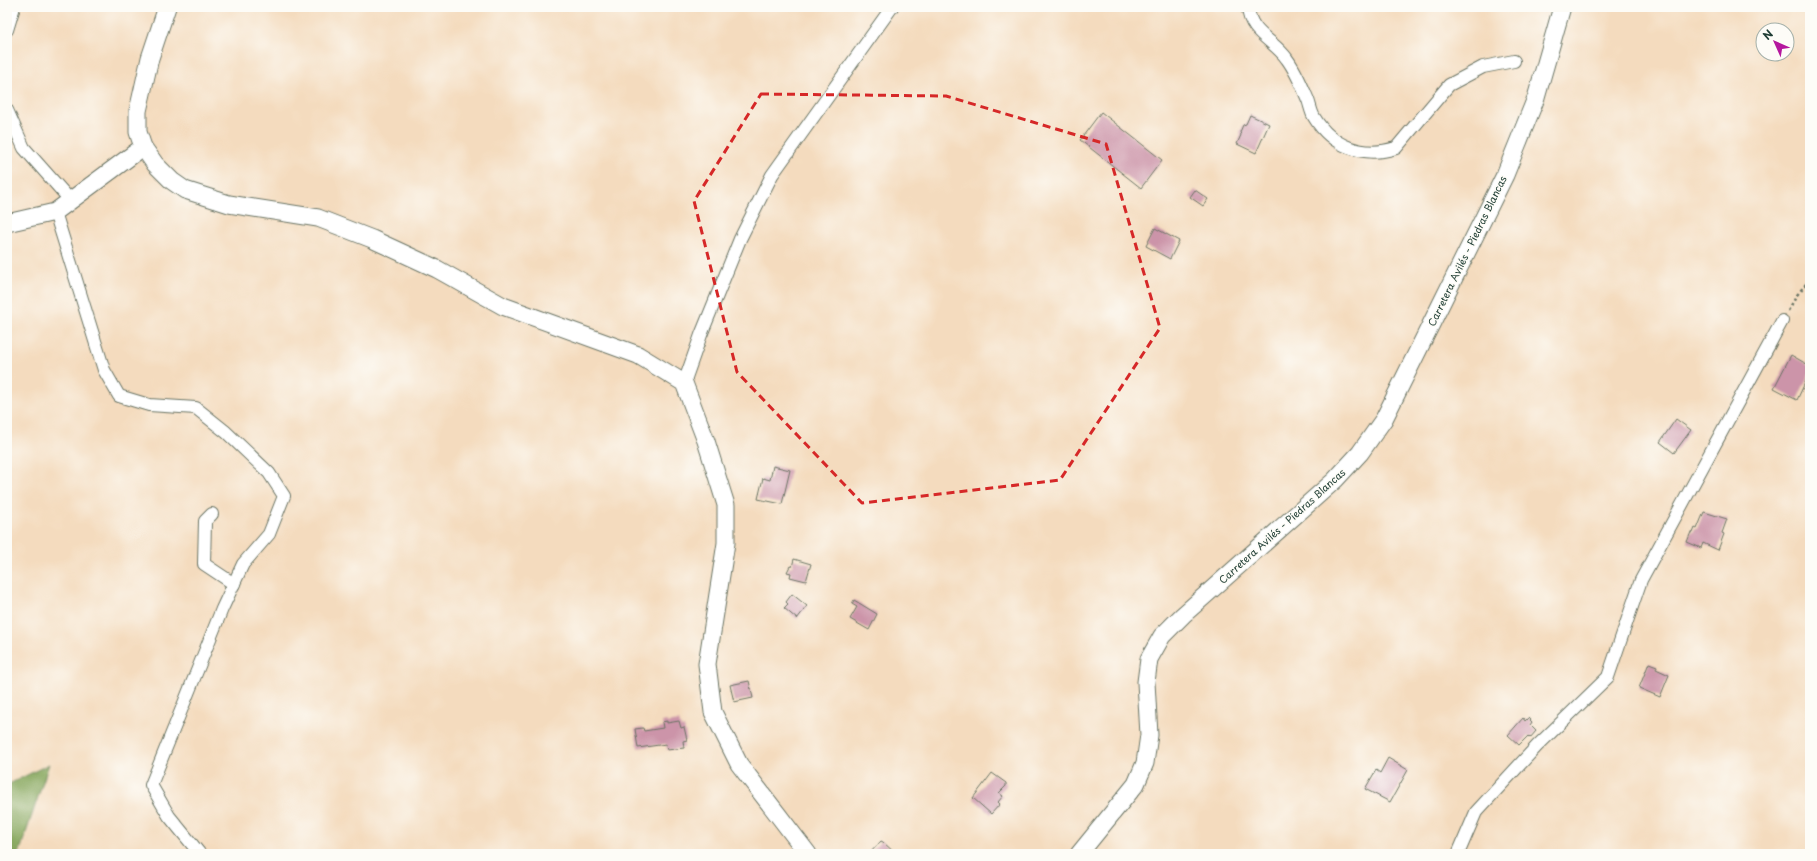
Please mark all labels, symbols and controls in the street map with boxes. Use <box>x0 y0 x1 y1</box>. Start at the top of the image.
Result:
north arrow <box>1755 22 1795 62</box>
text: N <box>1758 25 1777 44</box>
street label: Carretera Avilés - Piedras Blancas <box>1423 173 1510 329</box>
street label: Carretera Avilés - Piedras Blancas <box>1215 464 1349 587</box>

